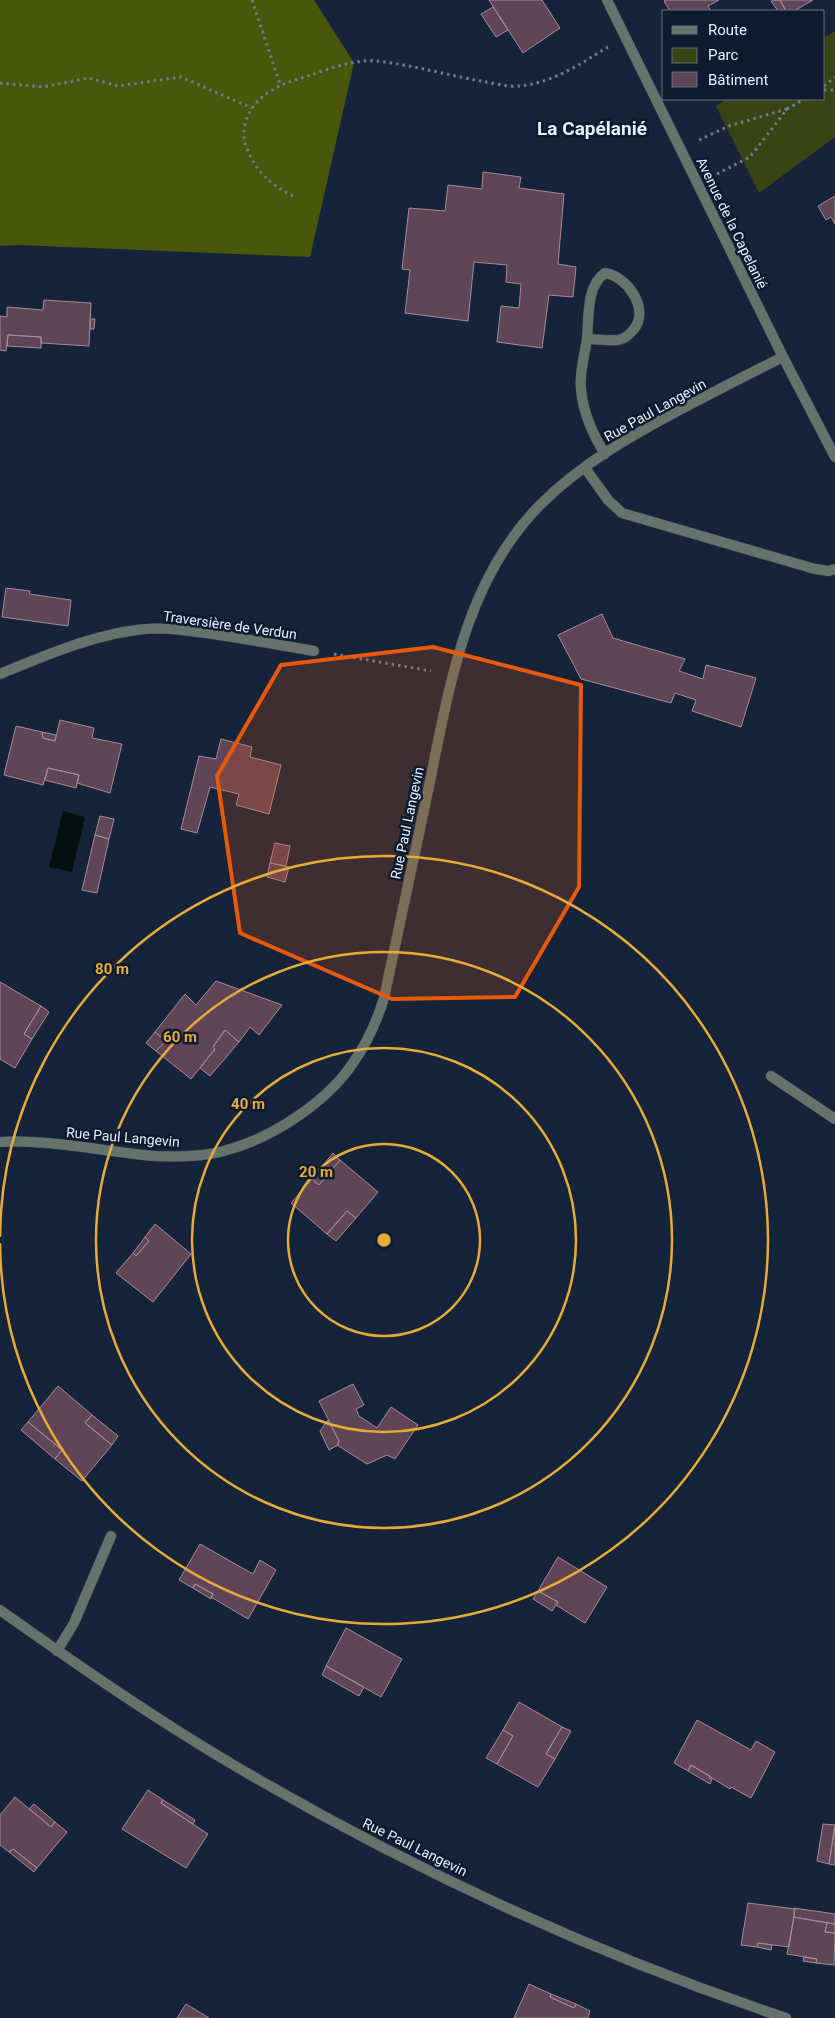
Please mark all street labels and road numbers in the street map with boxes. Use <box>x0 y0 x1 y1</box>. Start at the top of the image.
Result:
street label: Avenue de la Capelanié <box>693 155 771 291</box>
street label: Rue Paul Langevin <box>601 375 709 445</box>
street label: Traversière de Verdun <box>162 608 298 642</box>
street label: Rue Paul Langevin <box>387 765 427 881</box>
street label: Rue Paul Langevin <box>65 1124 181 1150</box>
street label: Rue Paul Langevin <box>360 1815 470 1879</box>

